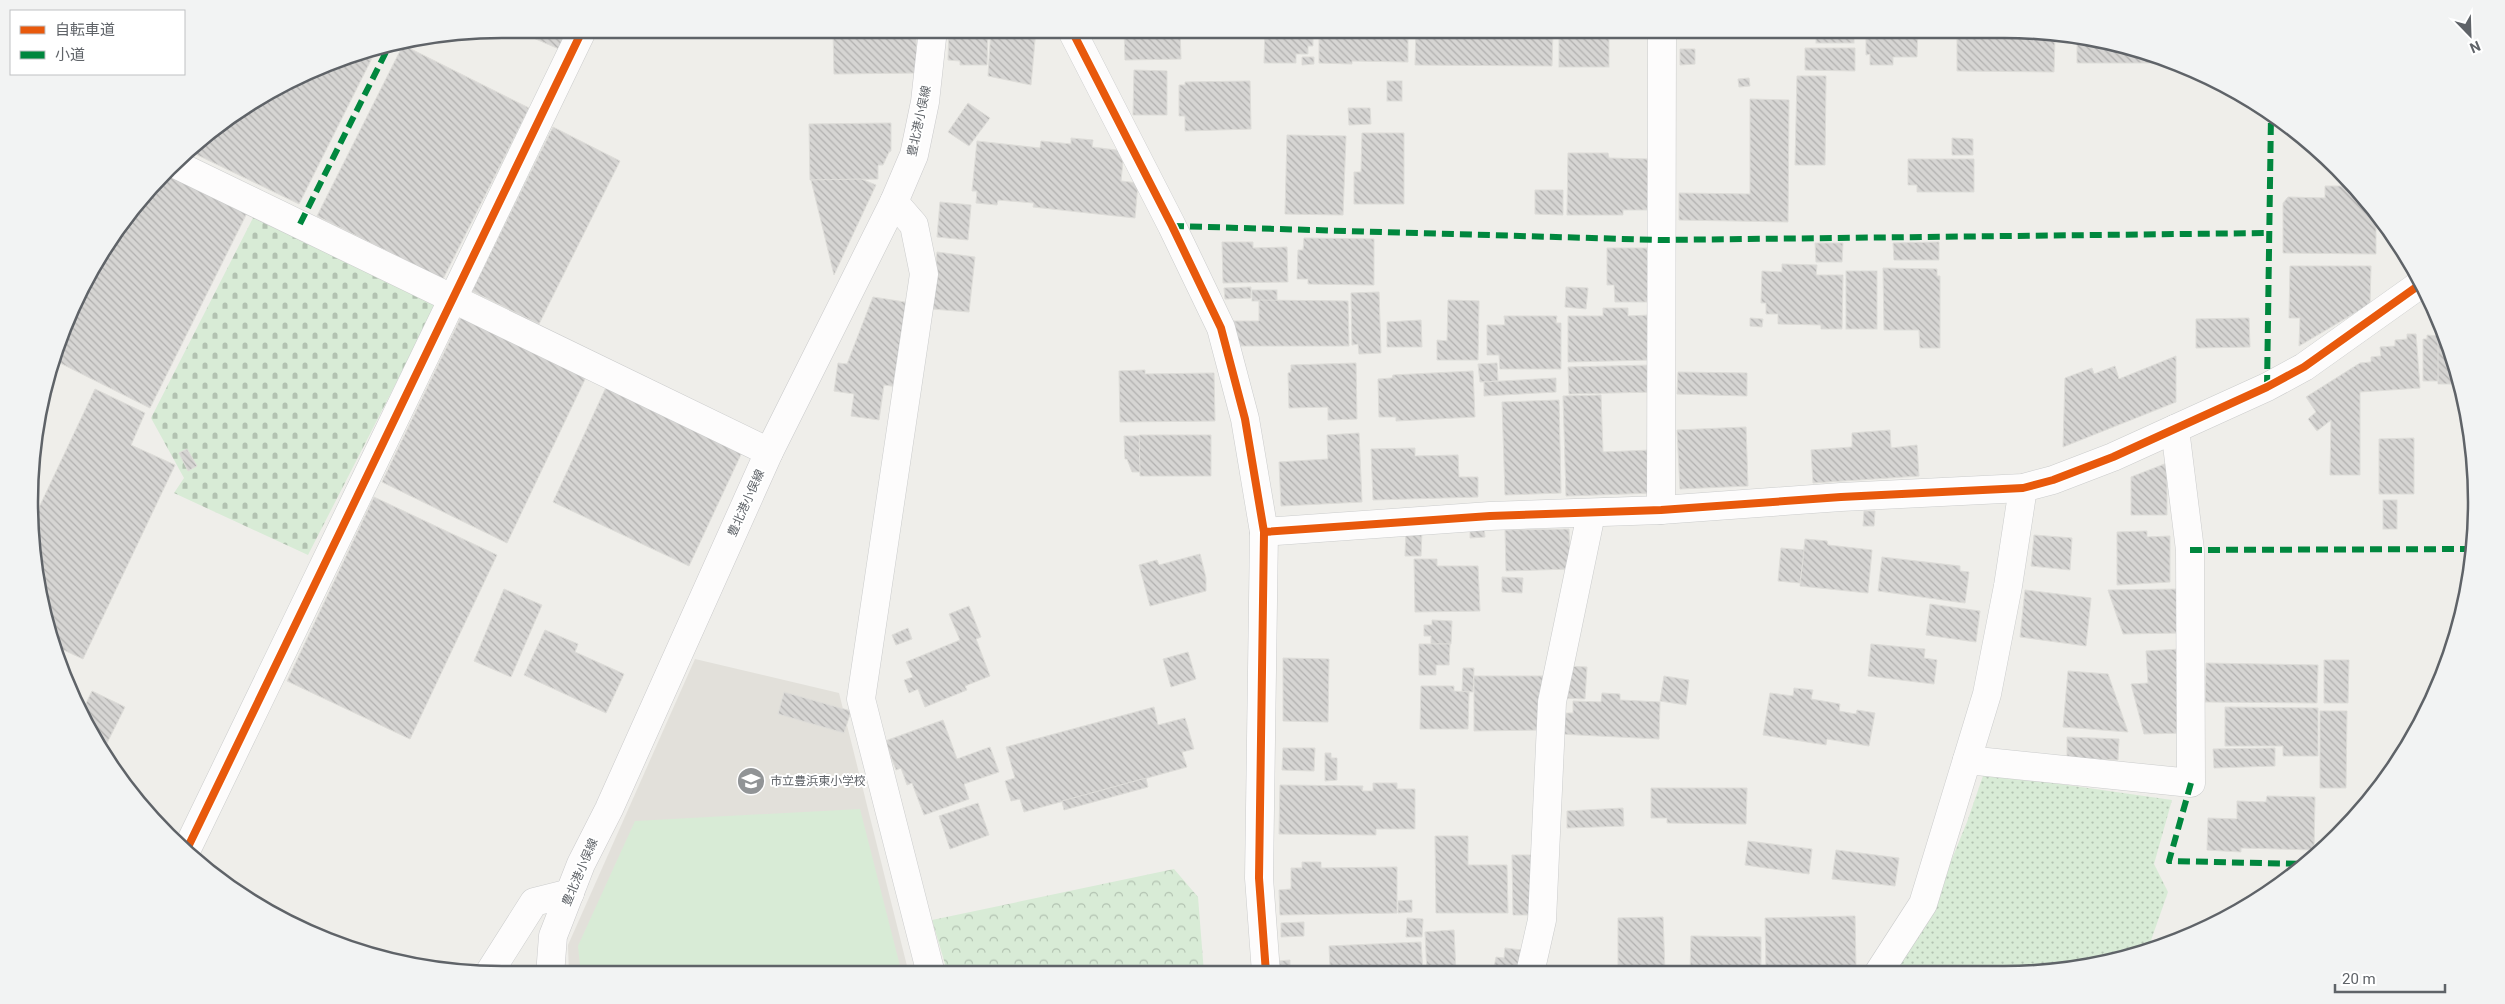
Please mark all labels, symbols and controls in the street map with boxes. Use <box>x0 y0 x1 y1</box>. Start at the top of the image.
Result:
legend <box>10 10 185 75</box>
north arrow <box>2445 10 2495 60</box>
text: 自転車道 <box>55 21 115 39</box>
text: N <box>2467 38 2483 56</box>
text: 小道 <box>55 46 85 64</box>
street label: 豊北港小俣線 <box>905 84 933 158</box>
street label: 豊北港小俣線 <box>725 467 767 539</box>
school or university icon: 市立豊浜東小学校 <box>736 766 766 796</box>
place label: 市立豊浜東小学校 <box>770 774 866 788</box>
street label: 豊北港小俣線 <box>559 836 601 908</box>
scale bar <box>2335 962 2445 994</box>
text: 20 m <box>2342 970 2376 988</box>

